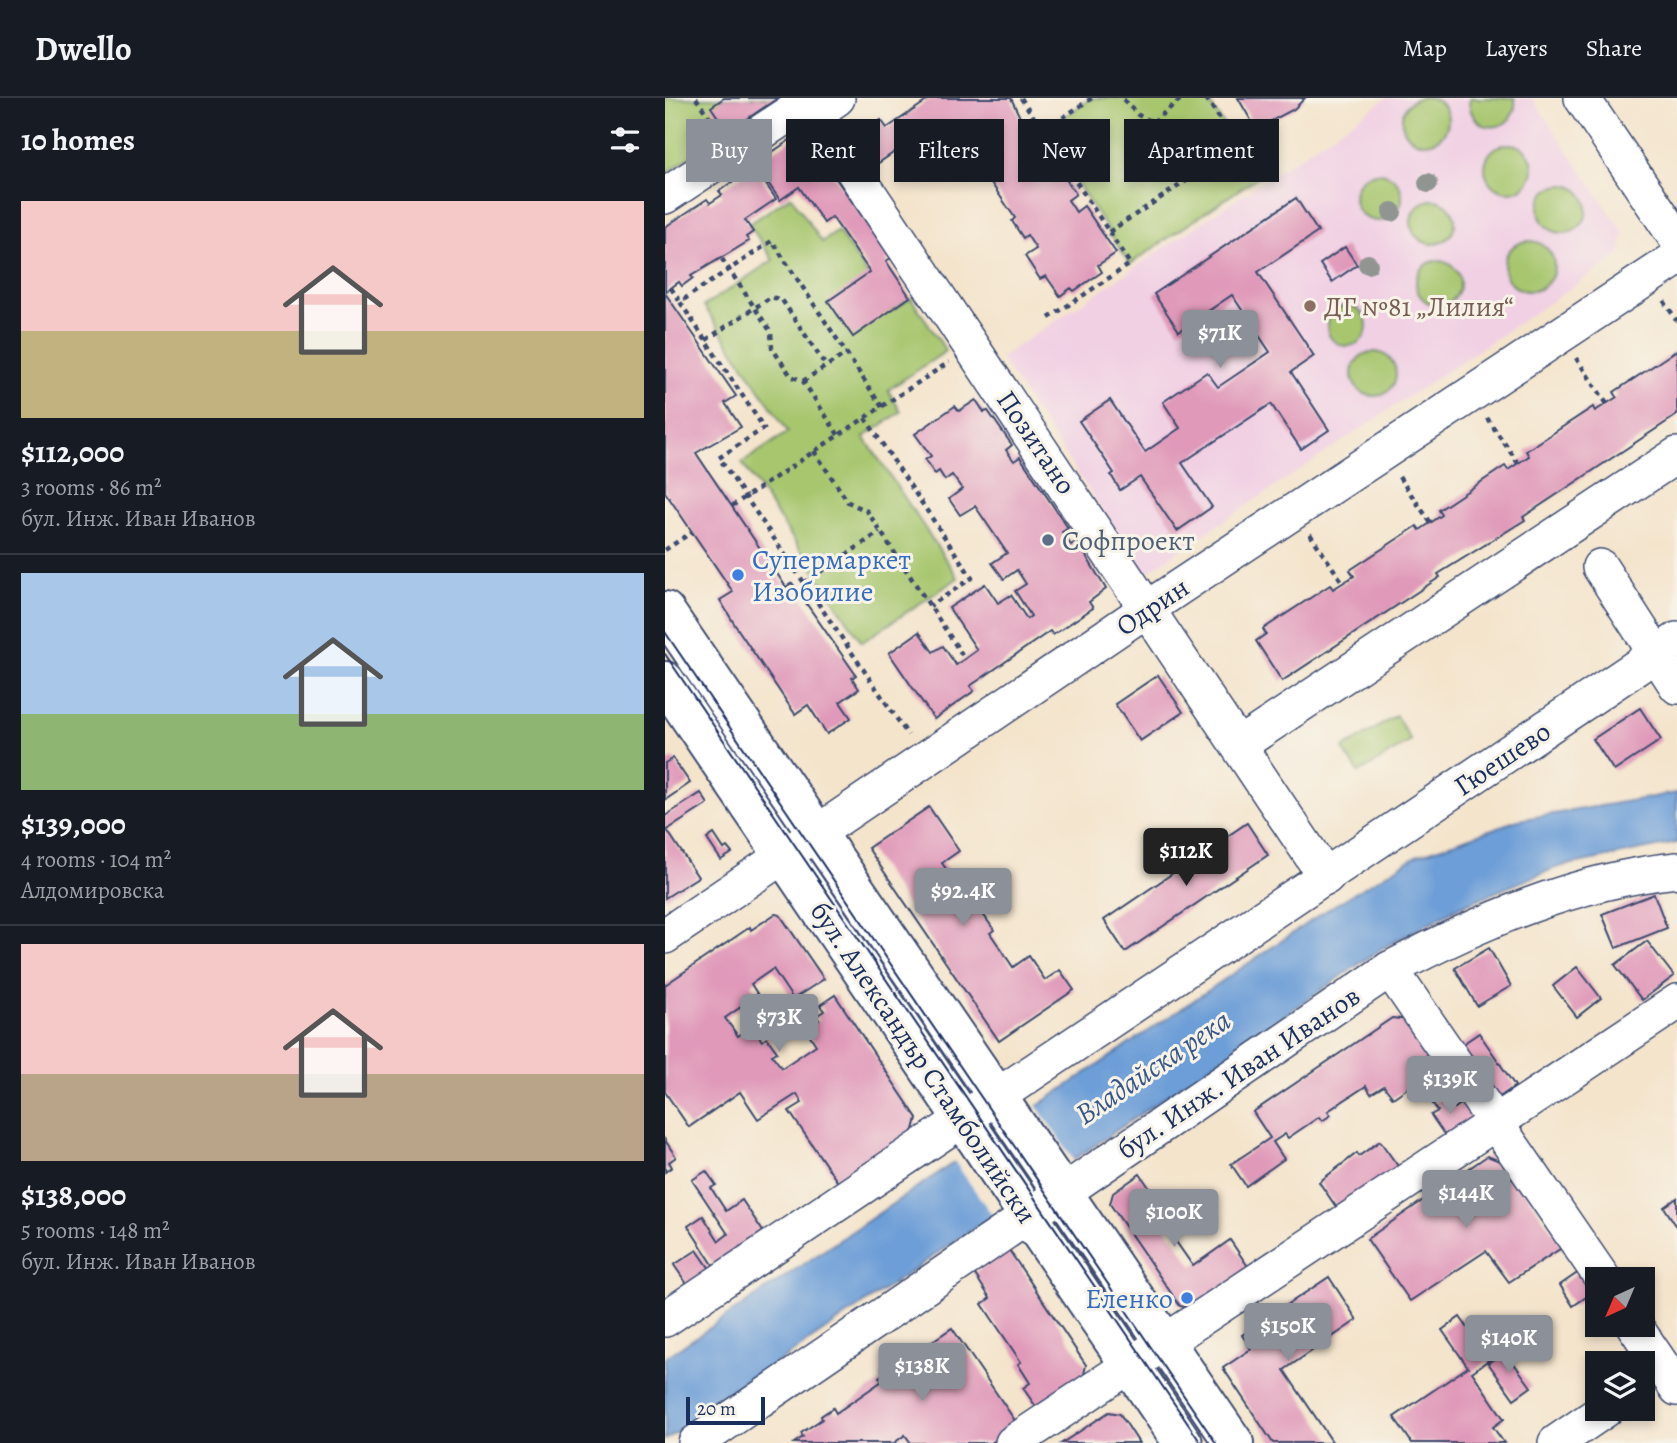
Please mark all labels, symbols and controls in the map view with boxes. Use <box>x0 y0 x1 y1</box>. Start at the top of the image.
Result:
text: Dwello <box>35 26 132 71</box>
text: Map <box>1403 32 1447 64</box>
text: Layers <box>1485 32 1548 64</box>
text: Share <box>1586 32 1642 64</box>
chip: Buy <box>686 119 772 182</box>
chip: Rent <box>786 119 880 182</box>
chip: Filters <box>894 119 1004 182</box>
chip: New <box>1018 119 1110 182</box>
chip: Apartment <box>1124 119 1279 182</box>
text: 10 homes <box>21 120 135 160</box>
icon: filters <box>606 121 644 159</box>
icon: home <box>270 247 396 373</box>
place label: ДГ №81 „Лилия“ <box>1324 288 1513 326</box>
marker: ДГ №81 „Лилия“ <box>1302 298 1318 314</box>
pin: $71K <box>1179 310 1261 370</box>
text: $71K <box>1198 317 1242 348</box>
street label: Позитано <box>988 383 1085 502</box>
text: $112,000 <box>21 432 124 472</box>
text: 3 rooms · 86 m² <box>21 472 162 503</box>
text: бул. Инж. Иван Иванов <box>21 503 256 534</box>
place label: Софпроект <box>1062 522 1195 560</box>
marker: Софпроект <box>1040 532 1056 548</box>
place label: Супермаркет Изобилие <box>752 541 911 611</box>
marker: Супермаркет Изобилие <box>730 567 746 583</box>
street label: Одрин <box>1109 569 1197 645</box>
icon: home <box>270 619 396 745</box>
street label: Гюешево <box>1447 713 1558 805</box>
text: $139,000 <box>21 804 126 844</box>
pin: $112K <box>1137 828 1235 888</box>
text: $112K <box>1159 835 1213 866</box>
text: 4 rooms · 104 m² <box>21 844 171 875</box>
pin: $92.4K <box>906 868 1020 928</box>
text: Алдомировска <box>21 875 164 906</box>
text: $92.4K <box>931 875 995 906</box>
street label: бул. Александър Стамболийски <box>801 894 1045 1231</box>
street label: бул. Инж. Иван Иванов <box>1110 977 1368 1168</box>
icon: home <box>270 990 396 1116</box>
pin: $73K <box>738 995 820 1054</box>
water label: Владайска река <box>1068 1000 1238 1134</box>
text: $73K <box>756 1001 802 1032</box>
pin: $139K <box>1401 1056 1499 1116</box>
text: $139K <box>1423 1063 1477 1094</box>
pin: $144K <box>1417 1170 1515 1230</box>
text: $138,000 <box>21 1175 126 1215</box>
text: $144K <box>1438 1177 1494 1208</box>
pin: $100K <box>1125 1190 1223 1249</box>
text: $100K <box>1145 1196 1203 1227</box>
text: 5 rooms · 148 m² <box>21 1215 170 1246</box>
text: бул. Инж. Иван Иванов <box>21 1246 256 1277</box>
north arrow <box>1585 1267 1655 1337</box>
map controls <box>1585 1267 1655 1421</box>
place label: Еленко <box>1085 1280 1173 1318</box>
marker: Еленко <box>1179 1290 1195 1306</box>
pin: $150K <box>1239 1304 1337 1363</box>
text: $150K <box>1260 1310 1316 1341</box>
pin: $140K <box>1460 1316 1558 1375</box>
text: $140K <box>1481 1322 1537 1353</box>
pin: $138K <box>873 1344 971 1403</box>
text: $138K <box>895 1350 950 1381</box>
button: layers <box>1585 1351 1655 1421</box>
scale bar <box>686 1394 765 1426</box>
text: 20 m <box>697 1396 736 1422</box>

